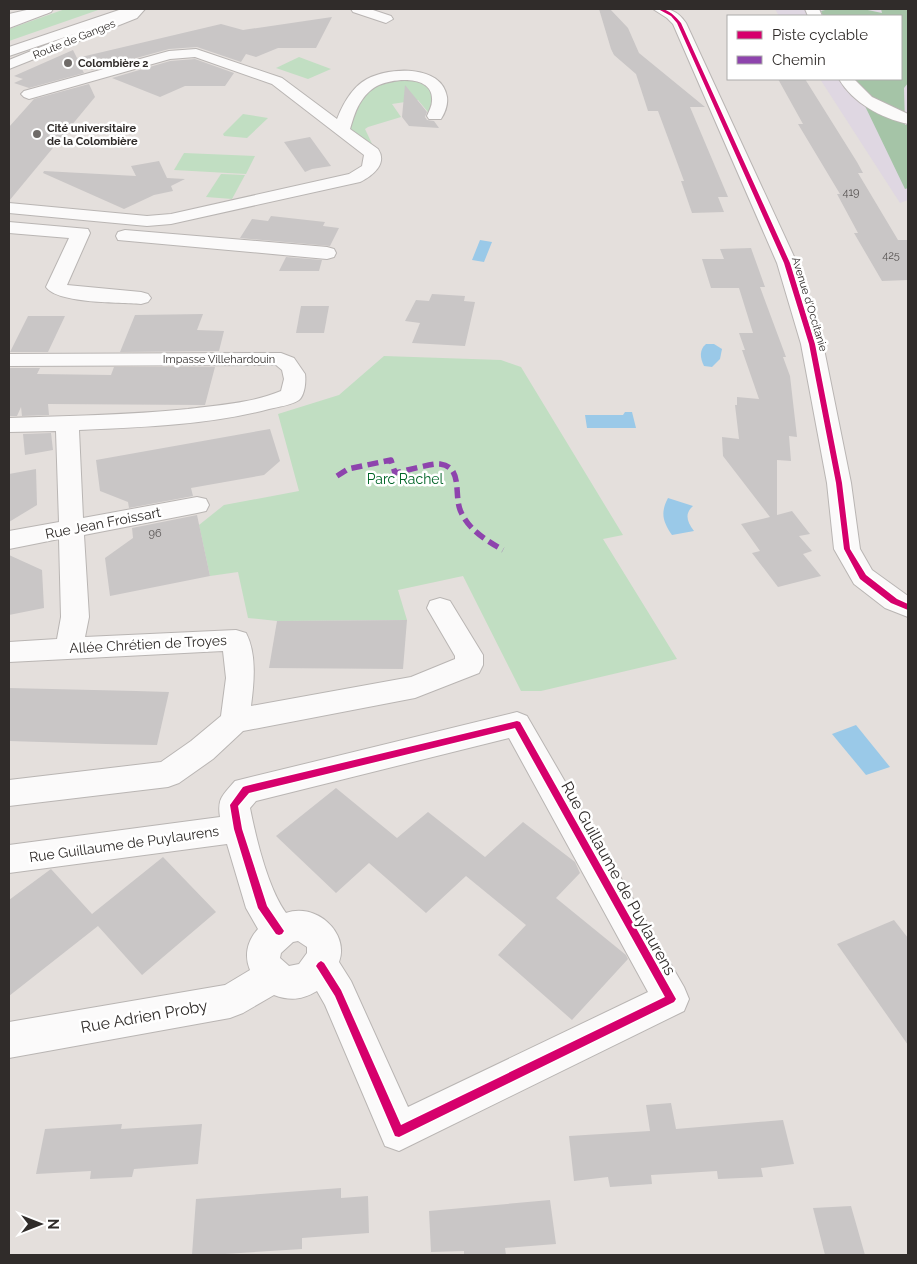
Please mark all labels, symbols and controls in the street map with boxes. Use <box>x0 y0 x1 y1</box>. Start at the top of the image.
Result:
legend <box>727 15 902 80</box>
street label: Route de Ganges <box>31 17 117 62</box>
text: Piste cyclable <box>772 26 868 44</box>
text: Chemin <box>772 51 826 69</box>
marker: Colombière 2 <box>62 57 74 69</box>
place label: Colombière 2 <box>78 57 149 70</box>
place label: Cité universitaire de la Colombière <box>47 122 138 148</box>
marker: Cité universitaire de la Colombière <box>31 128 43 140</box>
house number: 419 <box>842 186 860 199</box>
house number: 425 <box>882 249 900 262</box>
street label: Avenue d'Occitanie <box>789 255 830 353</box>
street label: Impasse Villehardouin <box>163 353 275 366</box>
park label: Parc Rachel <box>367 471 444 487</box>
street label: Rue Jean Froissart <box>44 504 162 542</box>
house number: 96 <box>148 527 162 540</box>
street label: Allée Chrétien de Troyes <box>69 632 227 656</box>
street label: Rue Guillaume de Puylaurens <box>557 778 680 979</box>
street label: Rue Guillaume de Puylaurens <box>28 823 220 865</box>
street label: Rue Adrien Proby <box>79 996 209 1037</box>
north arrow <box>15 1199 65 1249</box>
text: N <box>45 1219 61 1229</box>

